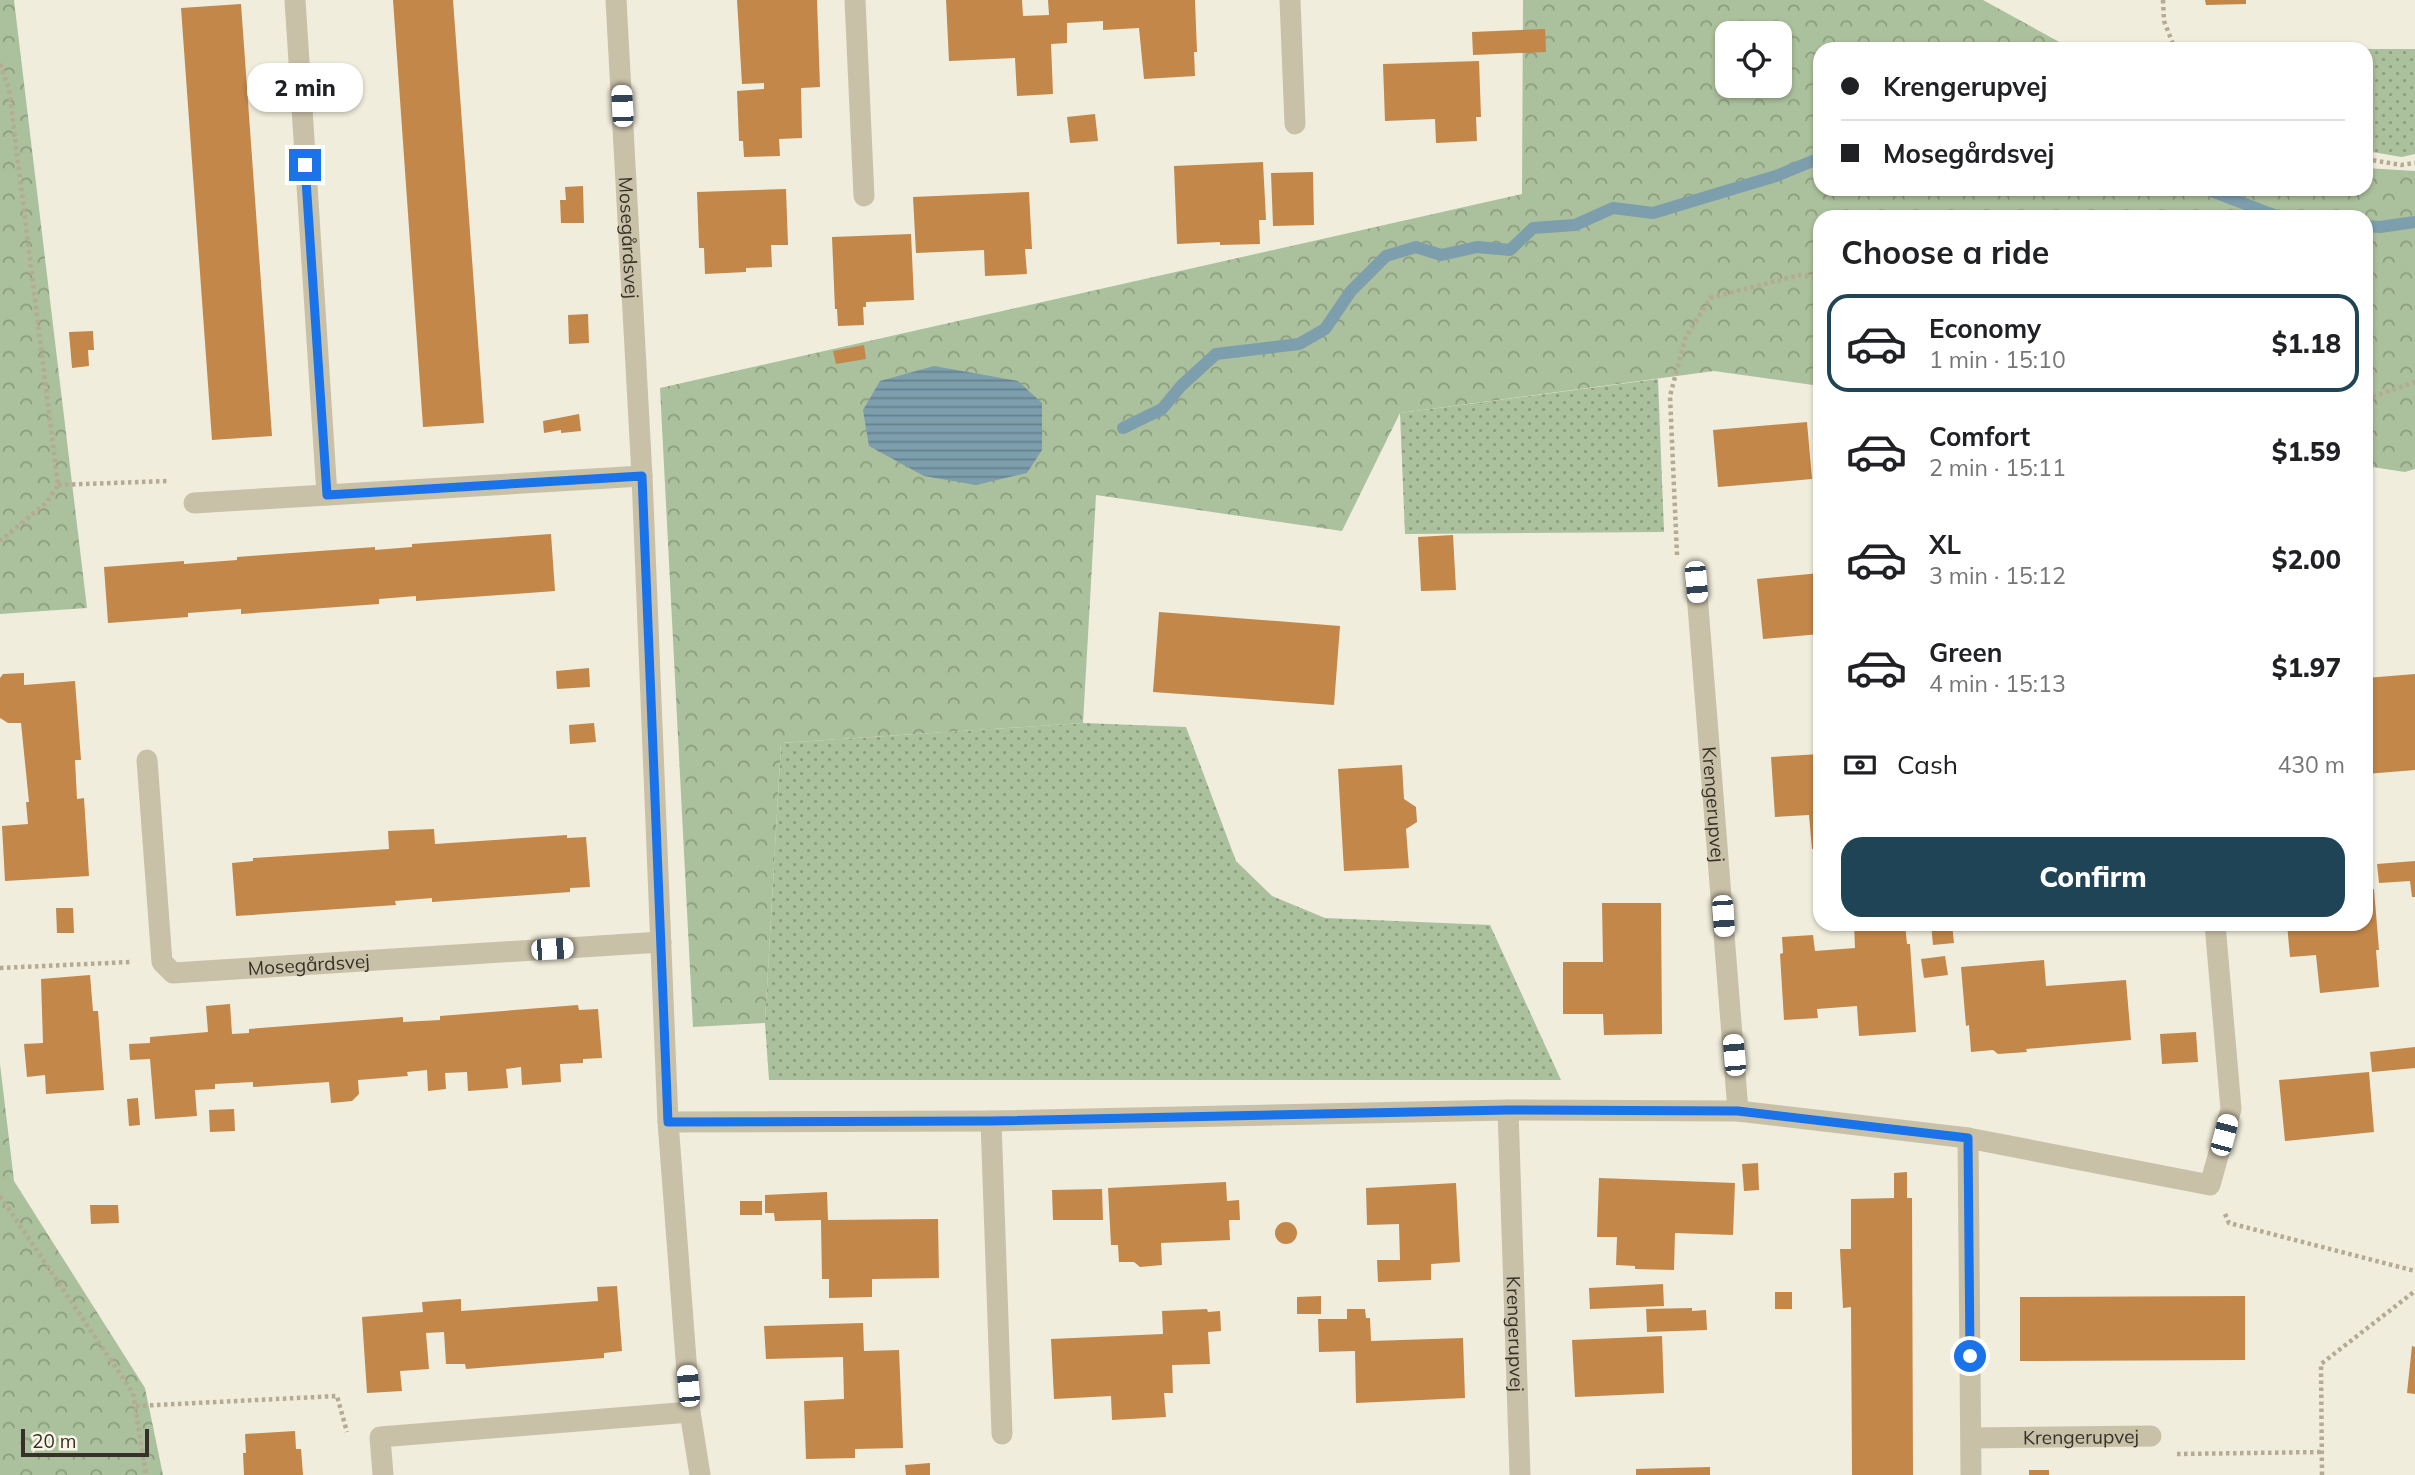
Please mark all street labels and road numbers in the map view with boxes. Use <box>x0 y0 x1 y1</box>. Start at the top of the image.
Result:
street label: Mosegårdsvej <box>614 176 644 299</box>
street label: Krengerupvej <box>1697 745 1730 863</box>
street label: Mosegårdsvej <box>247 949 370 980</box>
street label: Krengerupvej <box>1501 1275 1529 1392</box>
street label: Krengerupvej <box>2023 1424 2139 1449</box>

